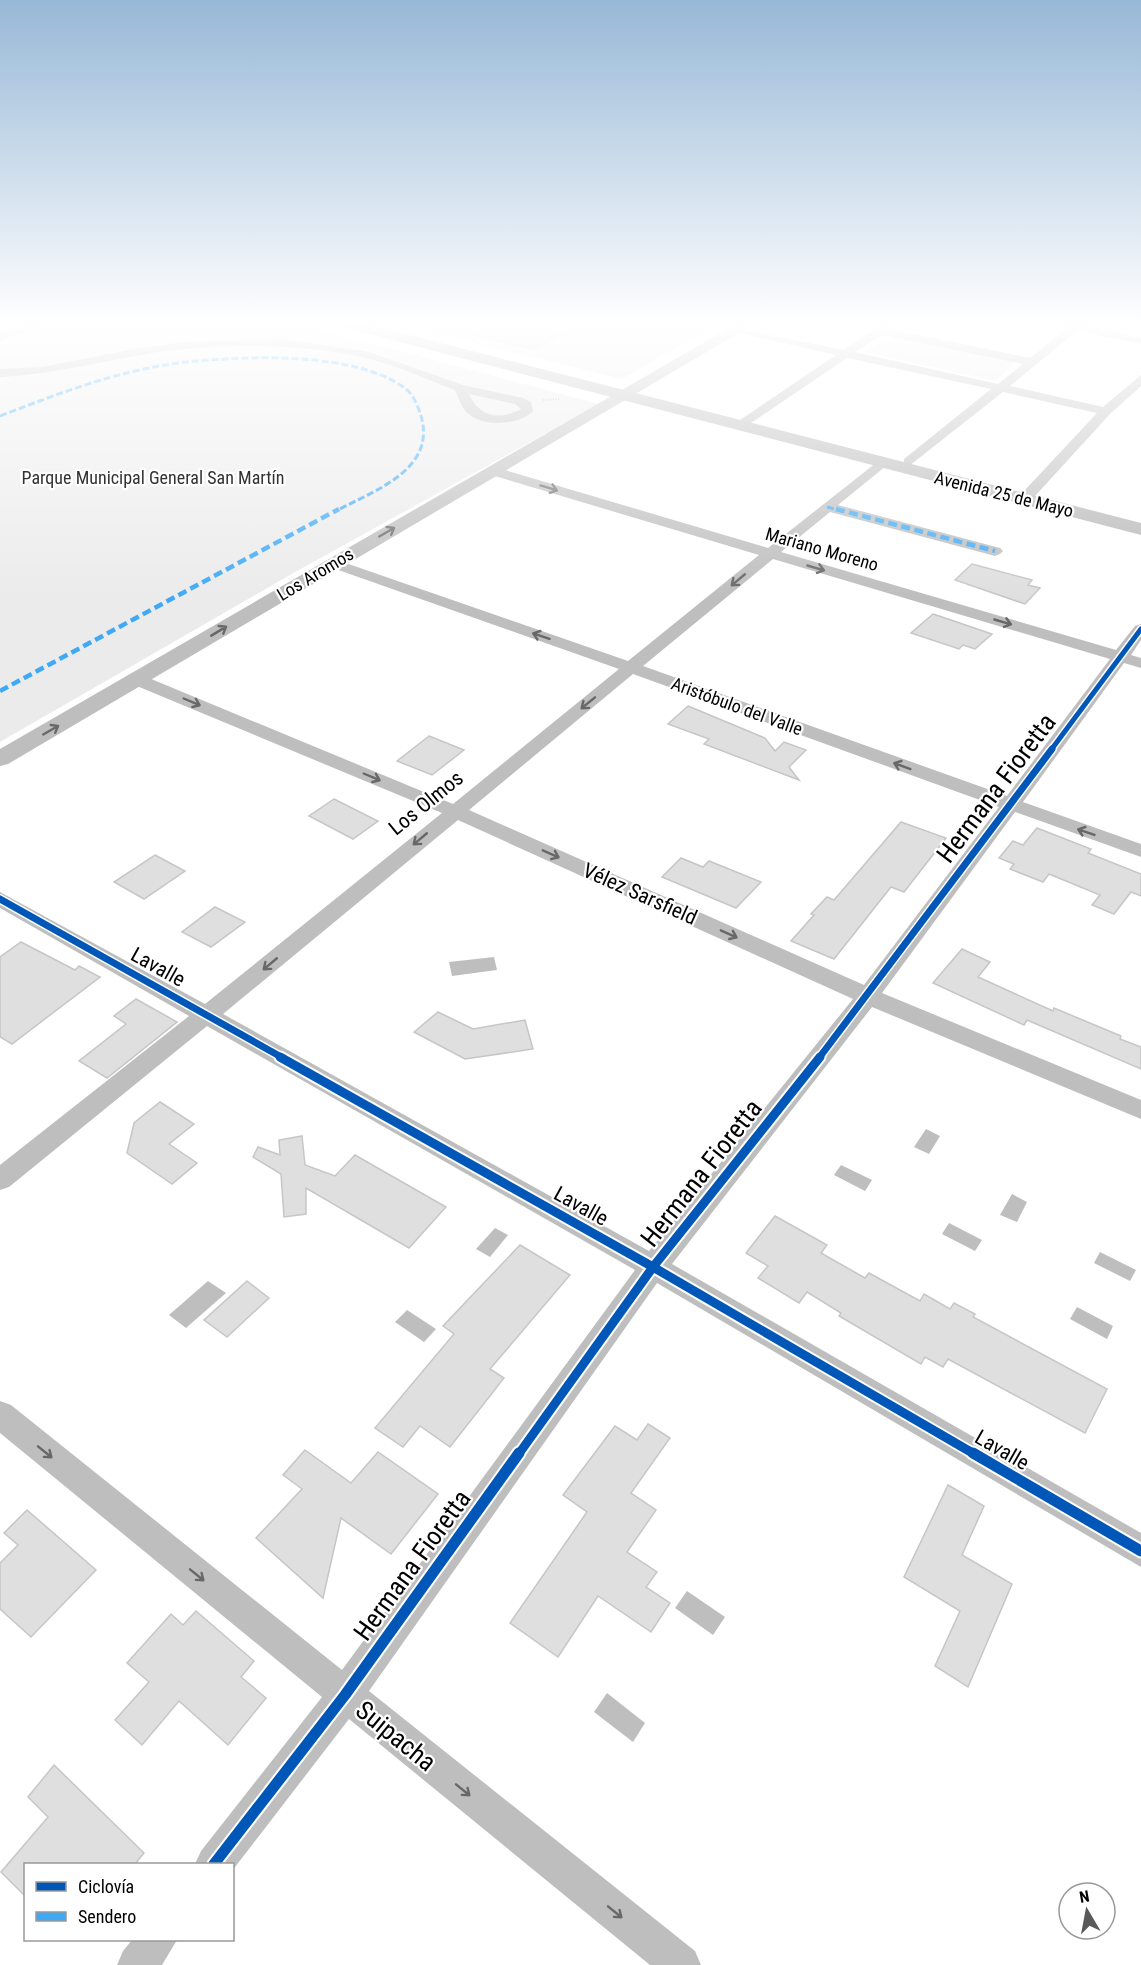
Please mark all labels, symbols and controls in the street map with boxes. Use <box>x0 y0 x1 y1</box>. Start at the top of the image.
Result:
park label: Parque Municipal General San Martín <box>22 467 284 488</box>
street label: Avenida 25 de Mayo <box>932 467 1076 521</box>
one-way arrow <box>539 483 558 494</box>
street label: Mariano Moreno <box>763 523 881 575</box>
one-way arrow <box>378 526 395 538</box>
street label: Los Aromos <box>273 543 357 605</box>
one-way arrow <box>806 563 825 574</box>
one-way arrow <box>730 573 746 586</box>
one-way arrow <box>993 617 1012 628</box>
one-way arrow <box>210 625 227 637</box>
one-way arrow <box>532 630 551 641</box>
street label: Aristóbulo del Valle <box>669 673 805 739</box>
one-way arrow <box>182 697 200 708</box>
one-way arrow <box>580 697 596 710</box>
street label: Hermana Fioretta <box>930 708 1062 868</box>
one-way arrow <box>42 724 59 736</box>
one-way arrow <box>893 760 912 771</box>
street label: Los Olmos <box>384 766 468 840</box>
one-way arrow <box>362 772 380 783</box>
one-way arrow <box>1077 826 1096 837</box>
one-way arrow <box>413 832 428 846</box>
one-way arrow <box>541 849 559 861</box>
street label: Vélez Sarsfield <box>579 858 701 930</box>
one-way arrow <box>719 929 737 940</box>
street label: Lavalle <box>127 942 189 992</box>
one-way arrow <box>263 957 278 971</box>
street label: Hermana Fioretta <box>634 1093 768 1253</box>
street label: Lavalle <box>550 1181 612 1231</box>
street label: Lavalle <box>971 1425 1033 1475</box>
one-way arrow <box>37 1445 53 1458</box>
street label: Hermana Fioretta <box>347 1484 477 1646</box>
one-way arrow <box>189 1568 205 1581</box>
street label: Suipacha <box>350 1695 442 1777</box>
one-way arrow <box>454 1783 470 1796</box>
legend <box>24 1863 234 1941</box>
text: Ciclovía <box>78 1876 134 1897</box>
north arrow <box>1057 1881 1117 1941</box>
text: N <box>1078 1887 1091 1907</box>
one-way arrow <box>606 1905 622 1918</box>
text: Sendero <box>78 1906 136 1927</box>

